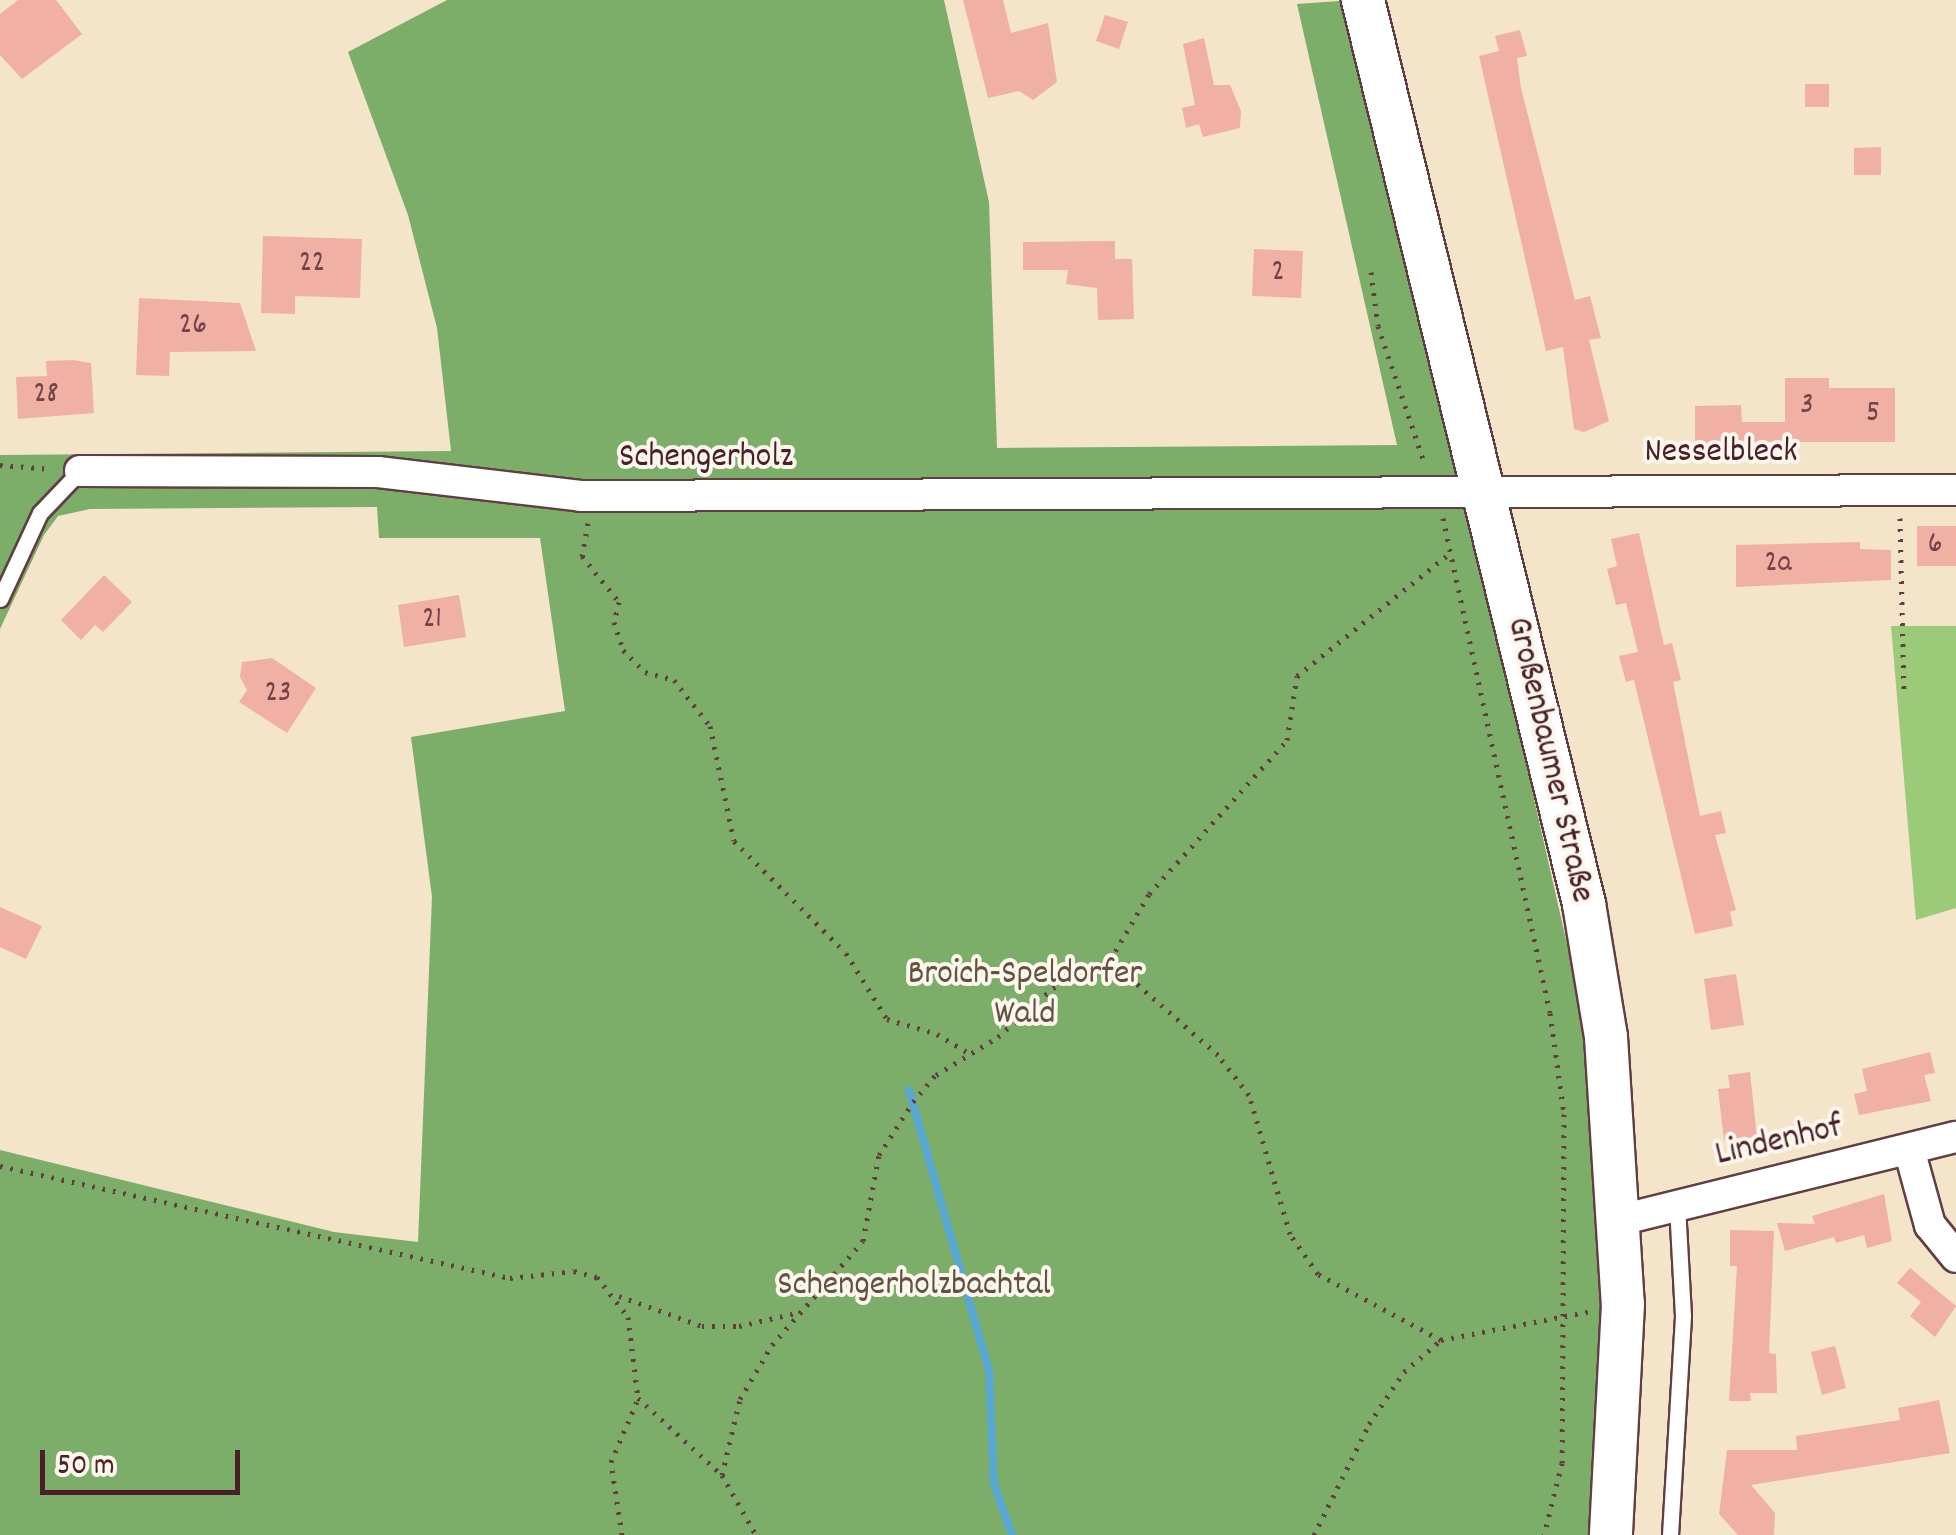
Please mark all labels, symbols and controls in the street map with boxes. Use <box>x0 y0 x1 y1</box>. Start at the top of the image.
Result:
house number: 22 <box>299 247 325 283</box>
house number: 2 <box>1271 256 1285 292</box>
house number: 26 <box>179 309 207 345</box>
house number: 28 <box>33 378 59 414</box>
house number: 3 <box>1800 389 1814 425</box>
house number: 5 <box>1866 397 1880 433</box>
street label: Nesselbleck <box>1644 432 1798 474</box>
street label: Schengerholz <box>619 437 793 479</box>
house number: 6 <box>1928 528 1942 564</box>
house number: 2a <box>1764 547 1792 583</box>
house number: 21 <box>422 603 442 639</box>
street label: Großenbaumer Straße <box>1496 613 1602 907</box>
house number: 23 <box>265 677 291 713</box>
park label: Broich-Speldorfer Wald <box>908 954 1142 1036</box>
street label: Lindenhof <box>1712 1107 1846 1177</box>
park label: Schengerholzbachtal <box>777 1265 1051 1307</box>
scale bar <box>45 1430 245 1492</box>
text: 50 m <box>57 1446 115 1489</box>

